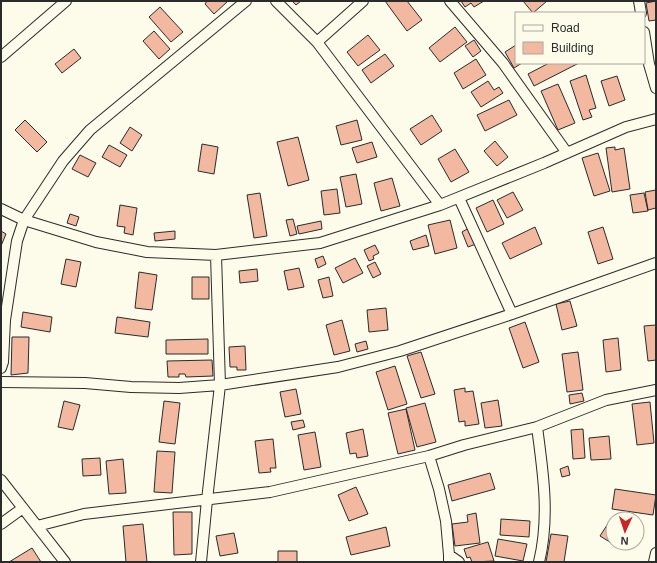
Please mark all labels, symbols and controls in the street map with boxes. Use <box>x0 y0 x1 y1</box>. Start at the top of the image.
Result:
legend <box>515 12 645 64</box>
text: Road <box>551 21 580 35</box>
text: Building <box>551 41 594 55</box>
north arrow <box>605 511 645 551</box>
text: N <box>620 535 629 547</box>

